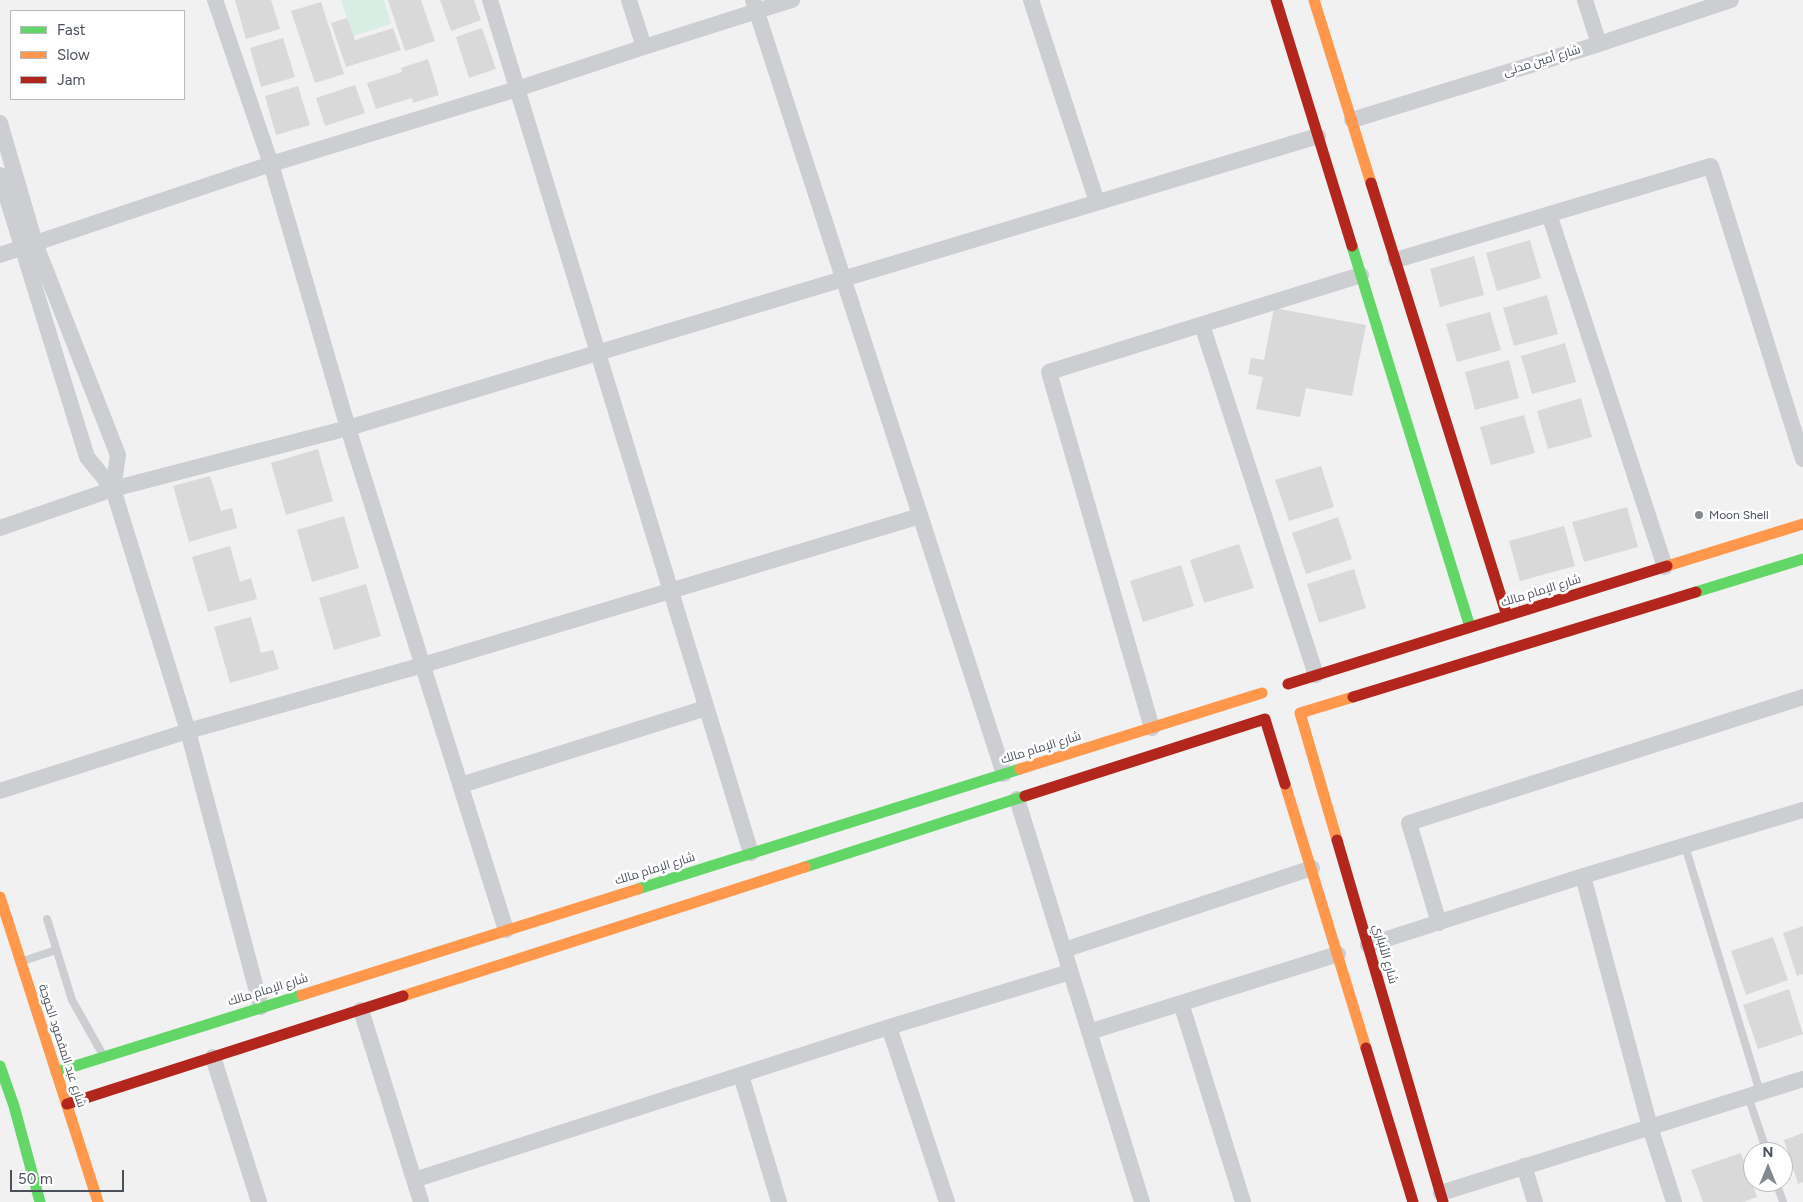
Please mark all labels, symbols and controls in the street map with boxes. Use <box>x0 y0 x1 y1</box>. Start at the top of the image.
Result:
legend <box>10 10 185 100</box>
text: Fast <box>57 21 85 39</box>
street label: شارع أمين مدنى <box>1502 42 1582 80</box>
text: Slow <box>57 46 90 64</box>
text: Jam <box>57 71 85 89</box>
place label: Moon Shell <box>1709 508 1769 522</box>
marker: Moon Shell <box>1693 509 1705 521</box>
street label: شارع الإمام مالك <box>1499 572 1583 610</box>
street label: شارع الإمام مالك <box>999 729 1083 767</box>
street label: شارع الإمام مالك <box>613 850 697 888</box>
street label: شارع الأنباري <box>1370 923 1400 985</box>
street label: شارع الإمام مالك <box>226 971 310 1009</box>
street label: شارع عبد المقصود الخوجة <box>35 983 89 1109</box>
north arrow <box>1743 1142 1793 1192</box>
text: N <box>1763 1144 1773 1161</box>
scale bar <box>12 1160 126 1192</box>
text: 50 m <box>18 1170 53 1188</box>

